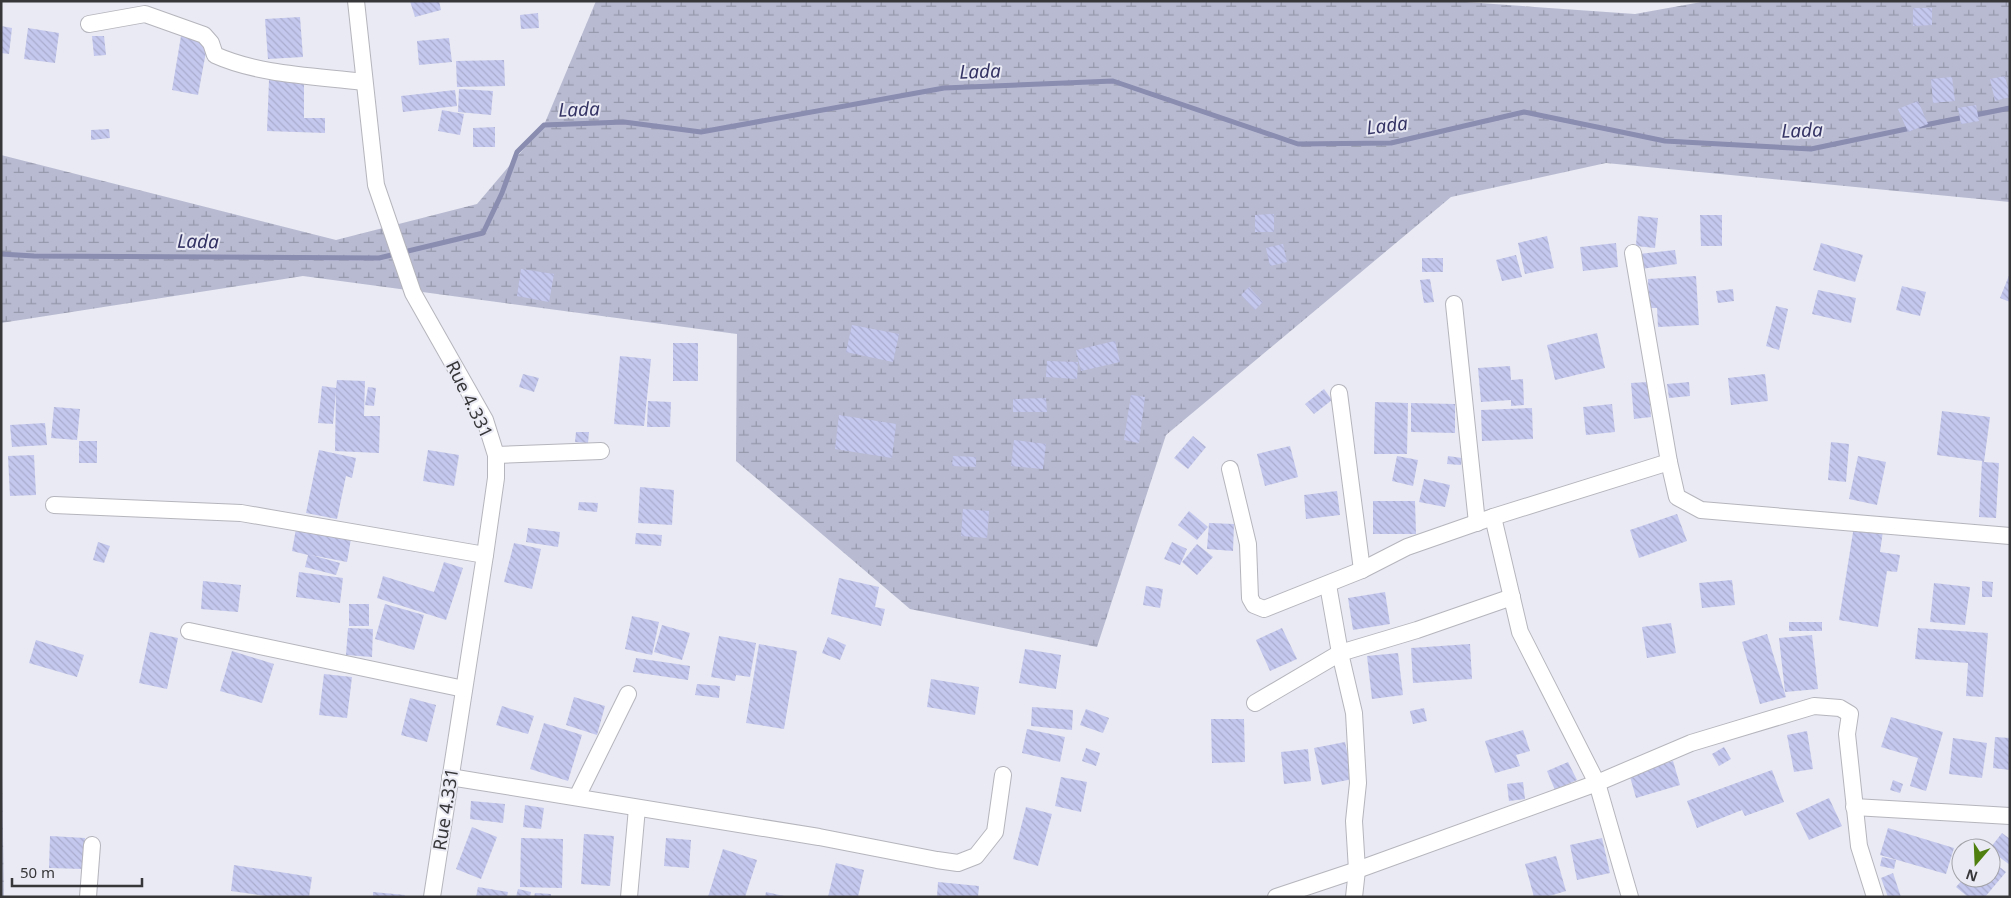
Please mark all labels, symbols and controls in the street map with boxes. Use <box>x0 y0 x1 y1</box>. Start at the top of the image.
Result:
water label: Lada <box>959 57 1001 85</box>
water label: Lada <box>558 95 600 123</box>
water label: Lada <box>1365 110 1409 140</box>
water label: Lada <box>1781 116 1823 144</box>
water label: Lada <box>177 228 219 254</box>
street label: Rue 4.331 <box>441 356 499 442</box>
street label: Rue 4.331 <box>427 766 463 852</box>
north arrow <box>1951 838 2001 888</box>
scale bar <box>12 856 142 888</box>
text: 50 m <box>20 862 55 882</box>
text: N <box>1963 865 1980 887</box>

